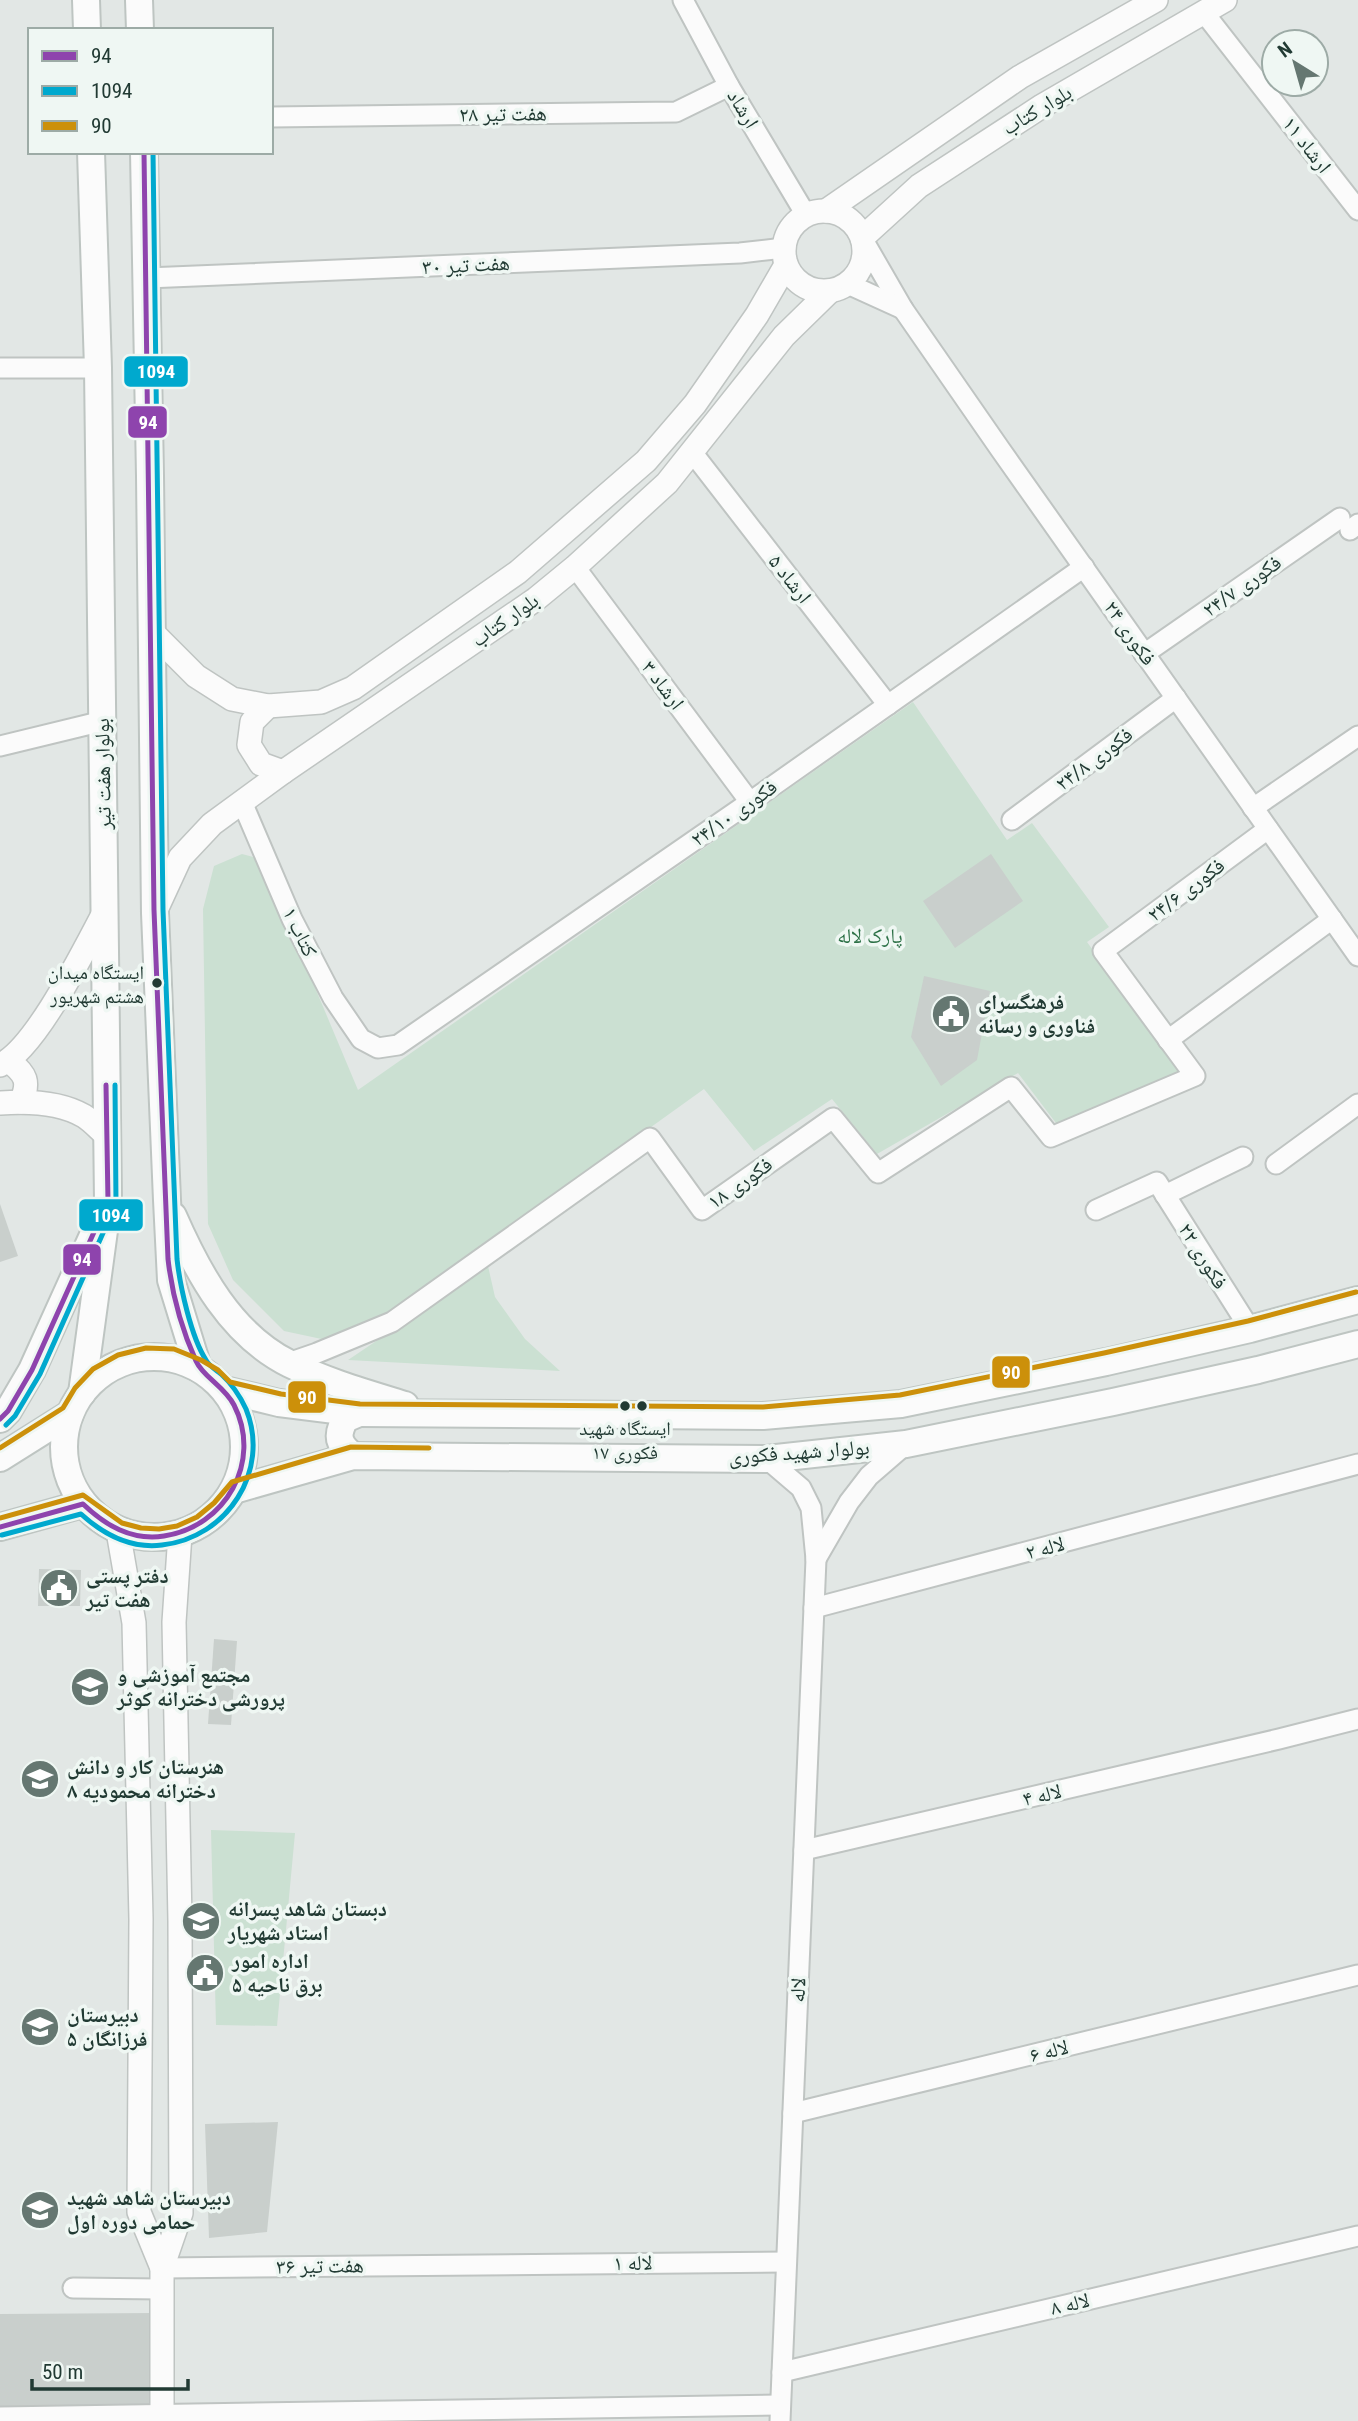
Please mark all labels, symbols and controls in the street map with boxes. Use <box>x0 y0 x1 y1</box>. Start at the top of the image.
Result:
legend <box>28 28 273 154</box>
north arrow <box>1260 28 1330 98</box>
text: N <box>1274 37 1297 63</box>
text: 94 <box>91 44 112 68</box>
text: 1094 <box>91 79 132 103</box>
street label: بلوار کتاب <box>998 80 1076 140</box>
street label: ارشاد <box>722 85 764 133</box>
street label: هفت تیر ۲۸ <box>459 101 547 127</box>
street label: ارشاد ۱۱ <box>1278 112 1336 178</box>
text: 90 <box>91 114 112 138</box>
street label: هفت تیر ۳۰ <box>422 251 510 279</box>
line badge: 1094 <box>123 355 189 388</box>
text: 1094 <box>137 360 175 383</box>
line badge: 94 <box>127 405 168 439</box>
text: 94 <box>138 411 158 434</box>
street label: ارشاد ۵ <box>764 550 816 608</box>
street label: فکوری ۲۴/۷ <box>1198 550 1286 622</box>
street label: بلوار کتاب <box>467 588 543 652</box>
street label: فکوری ۲۴ <box>1099 596 1161 670</box>
street label: ارشاد ۳ <box>637 656 689 714</box>
street label: بولوار هفت تیر <box>90 718 116 831</box>
street label: فکوری ۲۴/۸ <box>1051 722 1137 796</box>
street label: فکوری ۲۴/۱۰ <box>686 775 782 851</box>
street label: فکوری ۲۴/۶ <box>1143 853 1229 927</box>
street label: کتاب ۱ <box>278 903 322 961</box>
park label: پارک لاله <box>837 924 903 948</box>
place label: ایستگاه میدان هشتم شهریور <box>48 961 144 1009</box>
marker: ایستگاه میدان هشتم شهریور <box>150 976 164 990</box>
place label: فرهنگسرای فناوری و رسانه <box>978 990 1095 1038</box>
public building icon: فرهنگسرای فناوری و رسانه <box>930 993 972 1035</box>
street label: فکوری ١٨ <box>703 1152 777 1214</box>
line badge: 1094 <box>78 1198 144 1232</box>
text: 1094 <box>92 1204 130 1227</box>
street label: فکوری ۲۲ <box>1173 1219 1233 1293</box>
line badge: 94 <box>62 1243 102 1276</box>
text: 94 <box>72 1248 92 1271</box>
line badge: 90 <box>991 1355 1031 1389</box>
text: 90 <box>1001 1361 1021 1384</box>
line badge: 90 <box>287 1380 327 1414</box>
text: 90 <box>297 1386 317 1409</box>
marker: ایستگاه شهید فکوری ۱۷ <box>618 1399 632 1413</box>
unlabelled marker <box>635 1399 649 1413</box>
place label: ایستگاه شهید فکوری ۱۷ <box>579 1417 671 1464</box>
street label: بولوار شهید فکوری <box>728 1435 870 1469</box>
street label: لاله ۲ <box>1023 1531 1067 1565</box>
place label: دفتر پستی هفت تیر <box>85 1564 169 1612</box>
public building icon: دفتر پستی هفت تیر <box>38 1567 80 1609</box>
place label: مجتمع آموزشی و پرورشی دخترانه کوثر <box>116 1663 285 1712</box>
school or university icon: مجتمع آموزشی و پرورشی دخترانه کوثر <box>69 1666 111 1708</box>
place label: هنرستان کار و دانش دخترانه محمودیه ۸ <box>67 1755 224 1803</box>
school or university icon: هنرستان کار و دانش دخترانه محمودیه ۸ <box>19 1758 61 1800</box>
street label: لاله ۴ <box>1020 1779 1064 1811</box>
place label: دبستان شاهد پسرانه استاد شهریار <box>227 1897 387 1945</box>
school or university icon: دبستان شاهد پسرانه استاد شهریار <box>180 1900 222 1942</box>
place label: اداره امور برق ناحیه ۵ <box>231 1949 323 1998</box>
public building icon: اداره امور برق ناحیه ۵ <box>184 1952 226 1994</box>
street label: لاله <box>785 1977 811 2003</box>
place label: دبیرستان فرزانگان ۵ <box>67 2003 148 2051</box>
school or university icon: دبیرستان فرزانگان ۵ <box>19 2006 61 2048</box>
street label: لاله ۶ <box>1027 2035 1071 2067</box>
place label: دبیرستان شاهد شهید حمامی دوره اول <box>67 2186 231 2235</box>
school or university icon: دبیرستان شاهد شهید حمامی دوره اول <box>19 2189 61 2231</box>
street label: لاله ۱ <box>613 2251 653 2275</box>
street label: هفت تیر ۳۶ <box>276 2253 364 2279</box>
street label: لاله ۸ <box>1048 2288 1092 2320</box>
scale bar <box>32 2348 187 2392</box>
text: 50 m <box>42 2360 83 2384</box>

